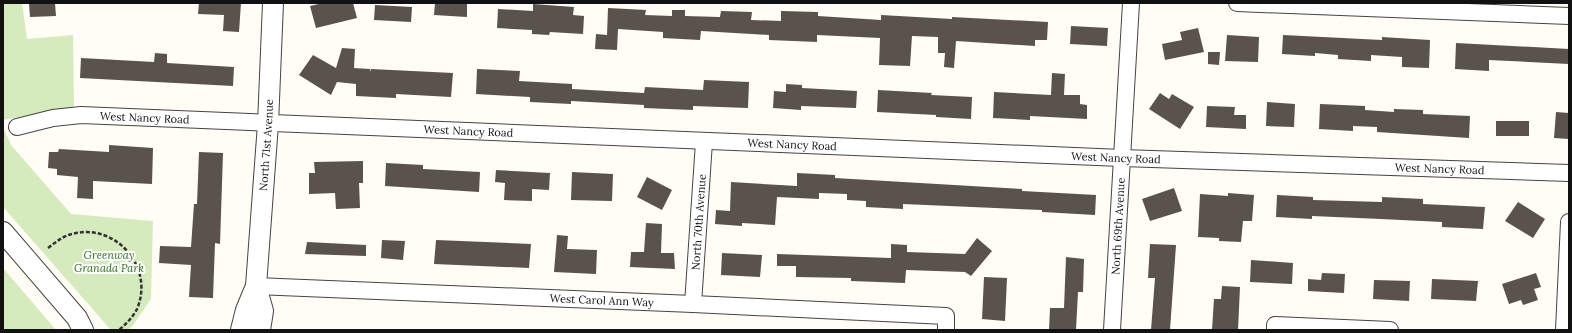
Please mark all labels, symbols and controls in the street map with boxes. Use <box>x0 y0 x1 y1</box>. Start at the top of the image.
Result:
street label: North 71st Avenue <box>256 99 276 191</box>
street label: West Nancy Road <box>100 109 190 126</box>
street label: West Nancy Road <box>423 122 514 140</box>
street label: West Nancy Road <box>747 136 838 153</box>
street label: West Nancy Road <box>1071 149 1161 166</box>
street label: West Nancy Road <box>1395 160 1485 177</box>
street label: North 70th Avenue <box>688 174 709 271</box>
street label: North 69th Avenue <box>1108 177 1128 275</box>
park label: Greenway Granada Park <box>74 248 144 275</box>
street label: West Carol Ann Way <box>549 291 654 309</box>

